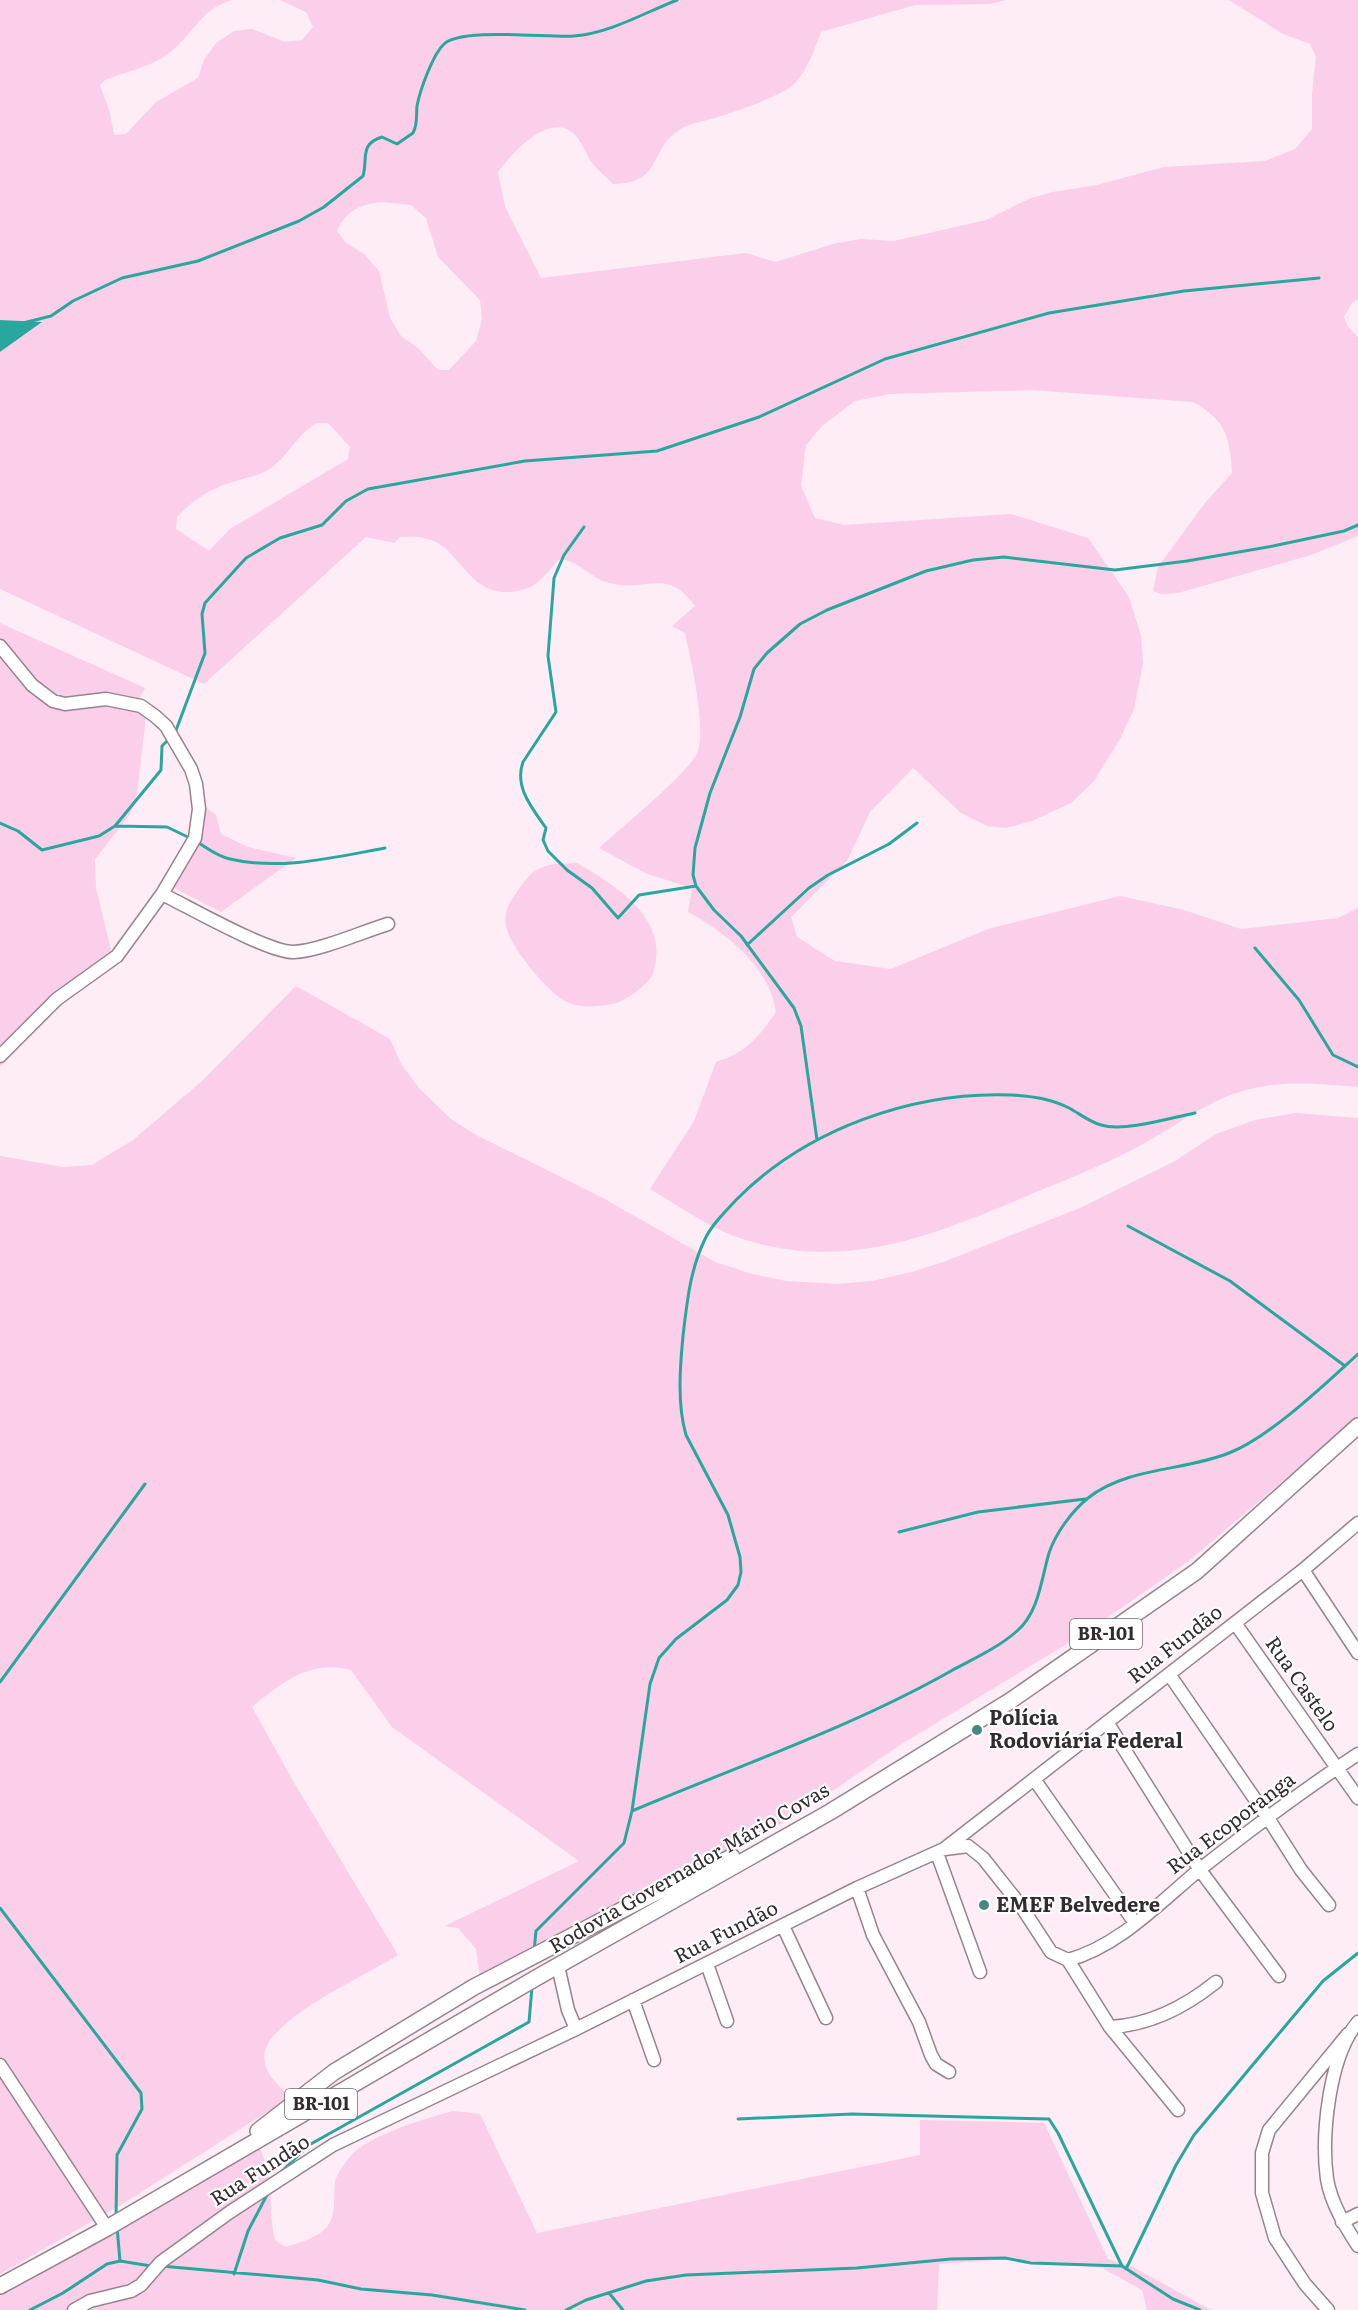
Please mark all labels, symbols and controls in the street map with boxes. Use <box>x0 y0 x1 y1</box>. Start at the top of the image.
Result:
street label: Rua Fundão <box>1120 1596 1228 1689</box>
road number: BR-101 <box>1070 1619 1142 1649</box>
street label: Rua Castelo <box>1260 1629 1348 1737</box>
place label: Polícia Rodoviária Federal <box>989 1701 1183 1754</box>
marker: Polícia Rodoviária Federal <box>970 1723 984 1737</box>
street label: Rua Ecoporanga <box>1159 1763 1301 1880</box>
street label: Rodovia Governador Mário Covas <box>542 1773 834 1959</box>
place label: EMEF Belvedere <box>996 1888 1160 1918</box>
street label: Rua Fundão <box>668 1891 782 1969</box>
marker: EMEF Belvedere <box>977 1898 991 1912</box>
road number: BR-101 <box>285 2089 357 2119</box>
street label: Rua Fundão <box>203 2125 315 2212</box>

